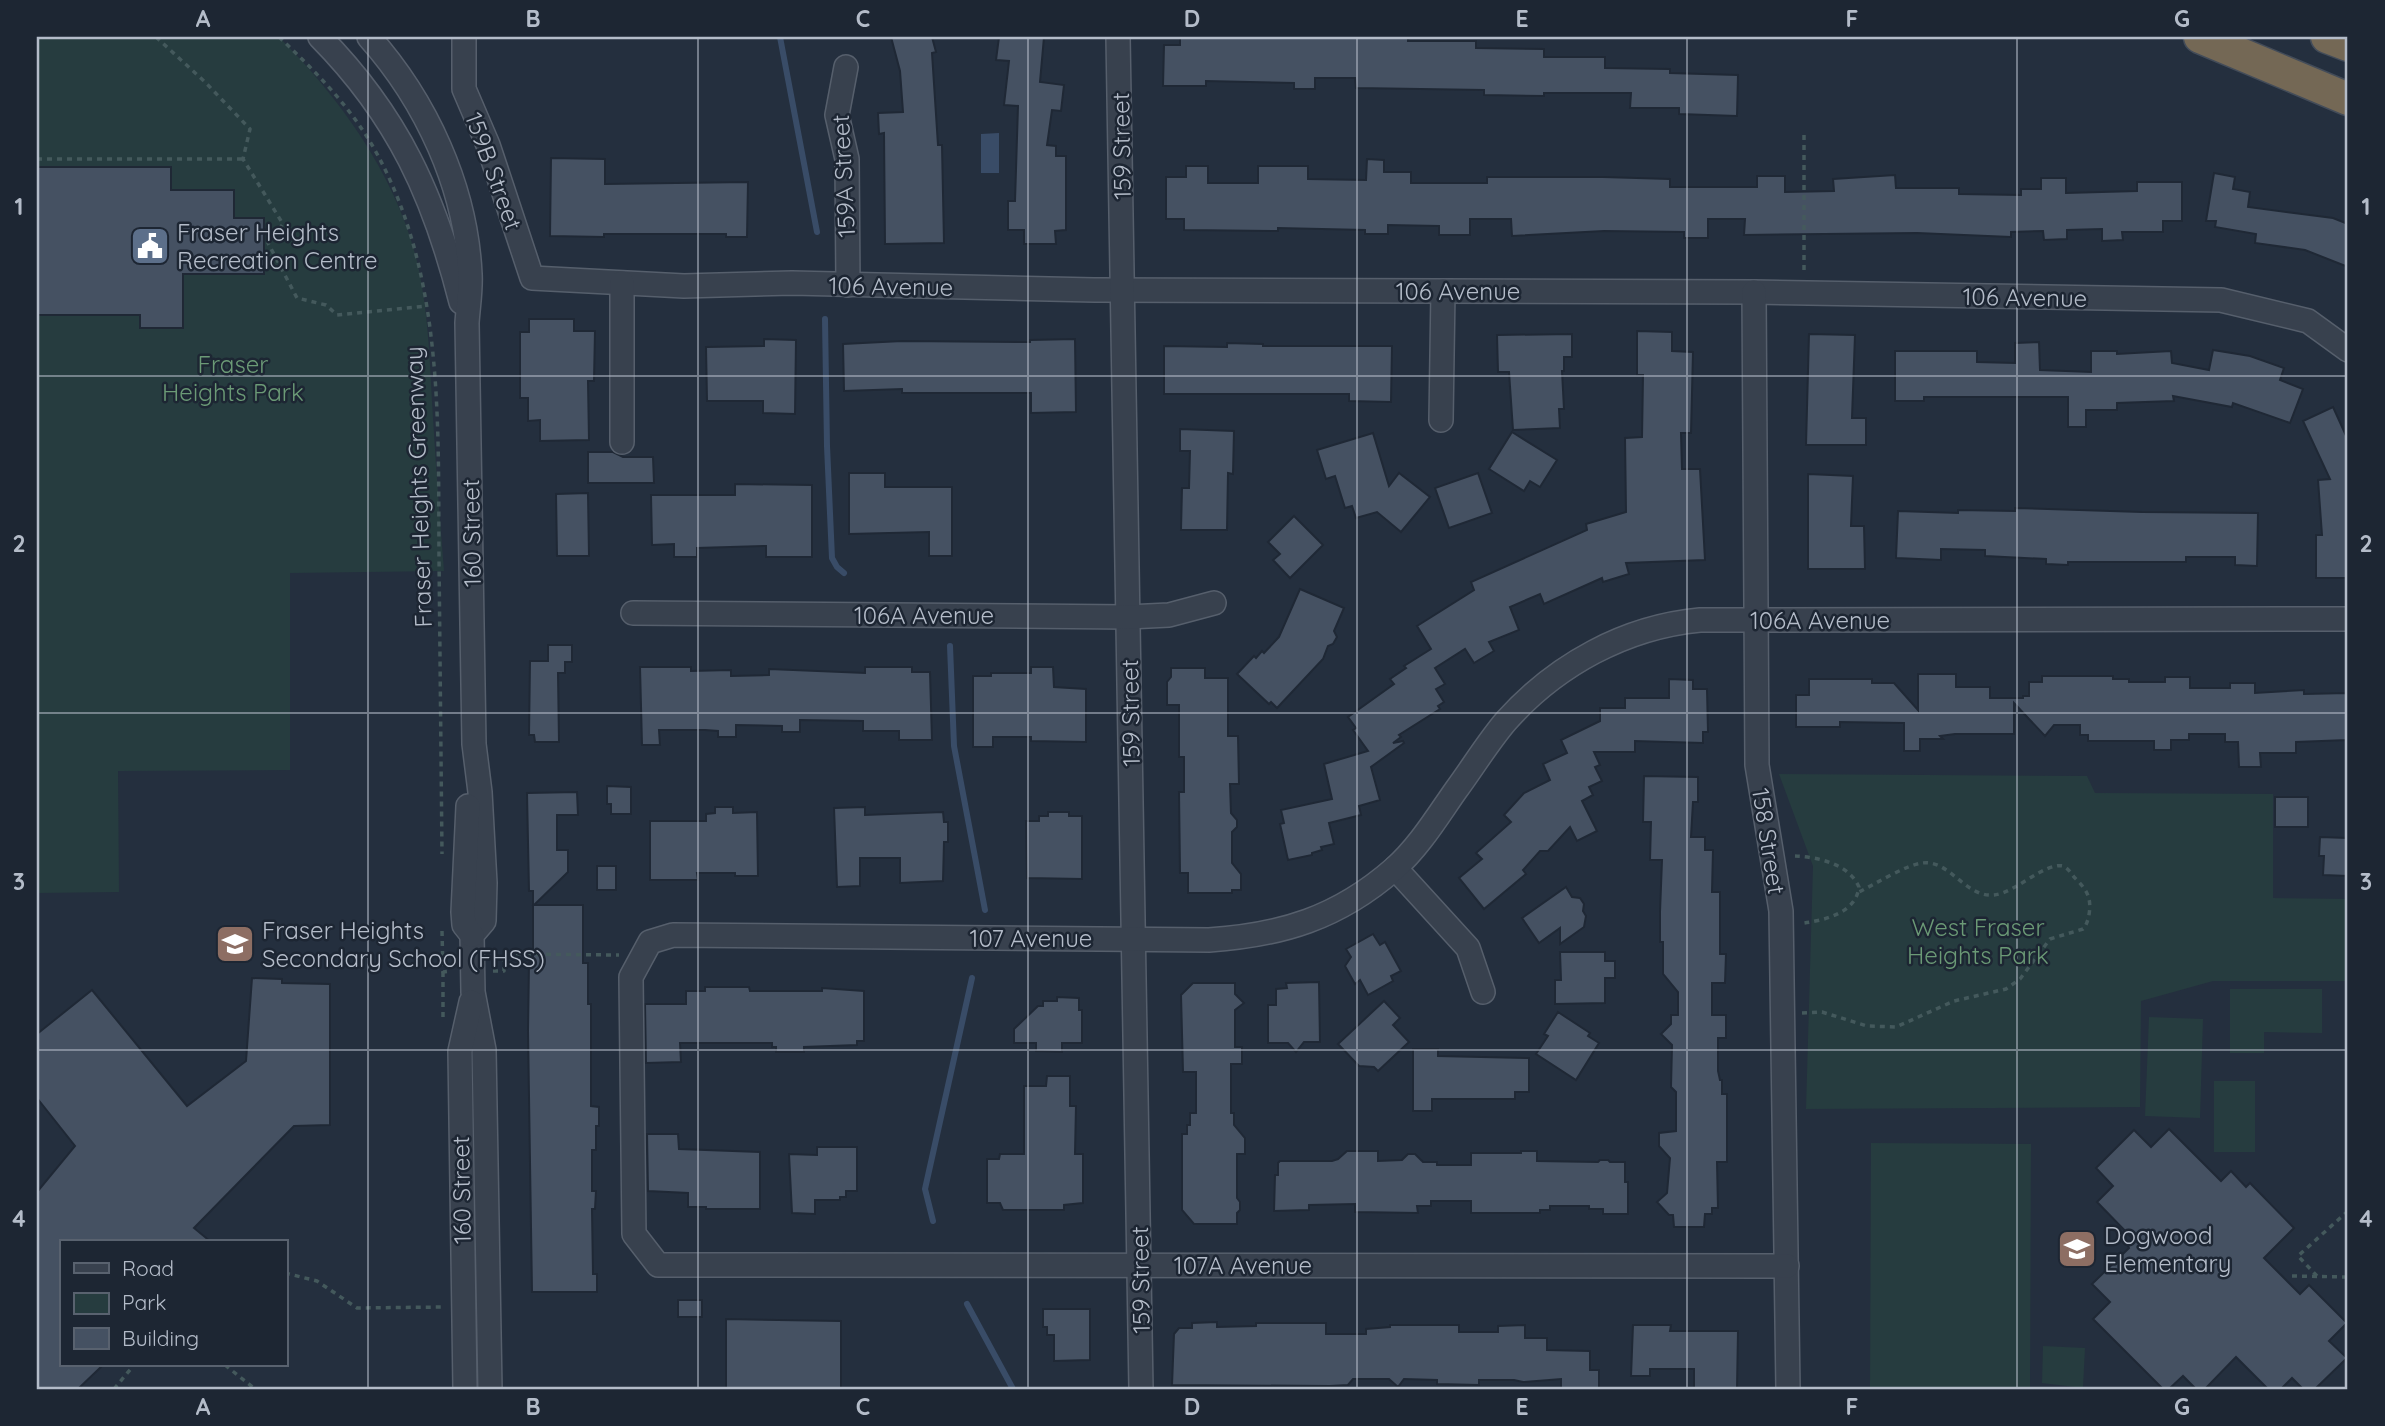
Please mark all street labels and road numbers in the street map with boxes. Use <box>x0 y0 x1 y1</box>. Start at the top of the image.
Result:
street label: 159 Street <box>1105 92 1137 200</box>
street label: 159B Street <box>459 108 529 234</box>
street label: 159A Street <box>825 114 861 238</box>
street label: 106 Avenue <box>828 270 954 302</box>
street label: 106 Avenue <box>1396 276 1520 306</box>
street label: 106 Avenue <box>1962 281 2088 313</box>
street label: Fraser Heights Greenway <box>398 346 438 628</box>
street label: 160 Street <box>455 479 487 587</box>
street label: 106A Avenue <box>854 600 994 630</box>
street label: 106A Avenue <box>1750 605 1890 635</box>
street label: 159 Street <box>1114 659 1146 767</box>
street label: 158 Street <box>1746 786 1792 896</box>
street label: 107 Avenue <box>970 923 1092 953</box>
street label: 160 Street <box>445 1136 477 1244</box>
street label: 159 Street <box>1124 1226 1156 1334</box>
street label: 107A Avenue <box>1174 1250 1312 1280</box>

